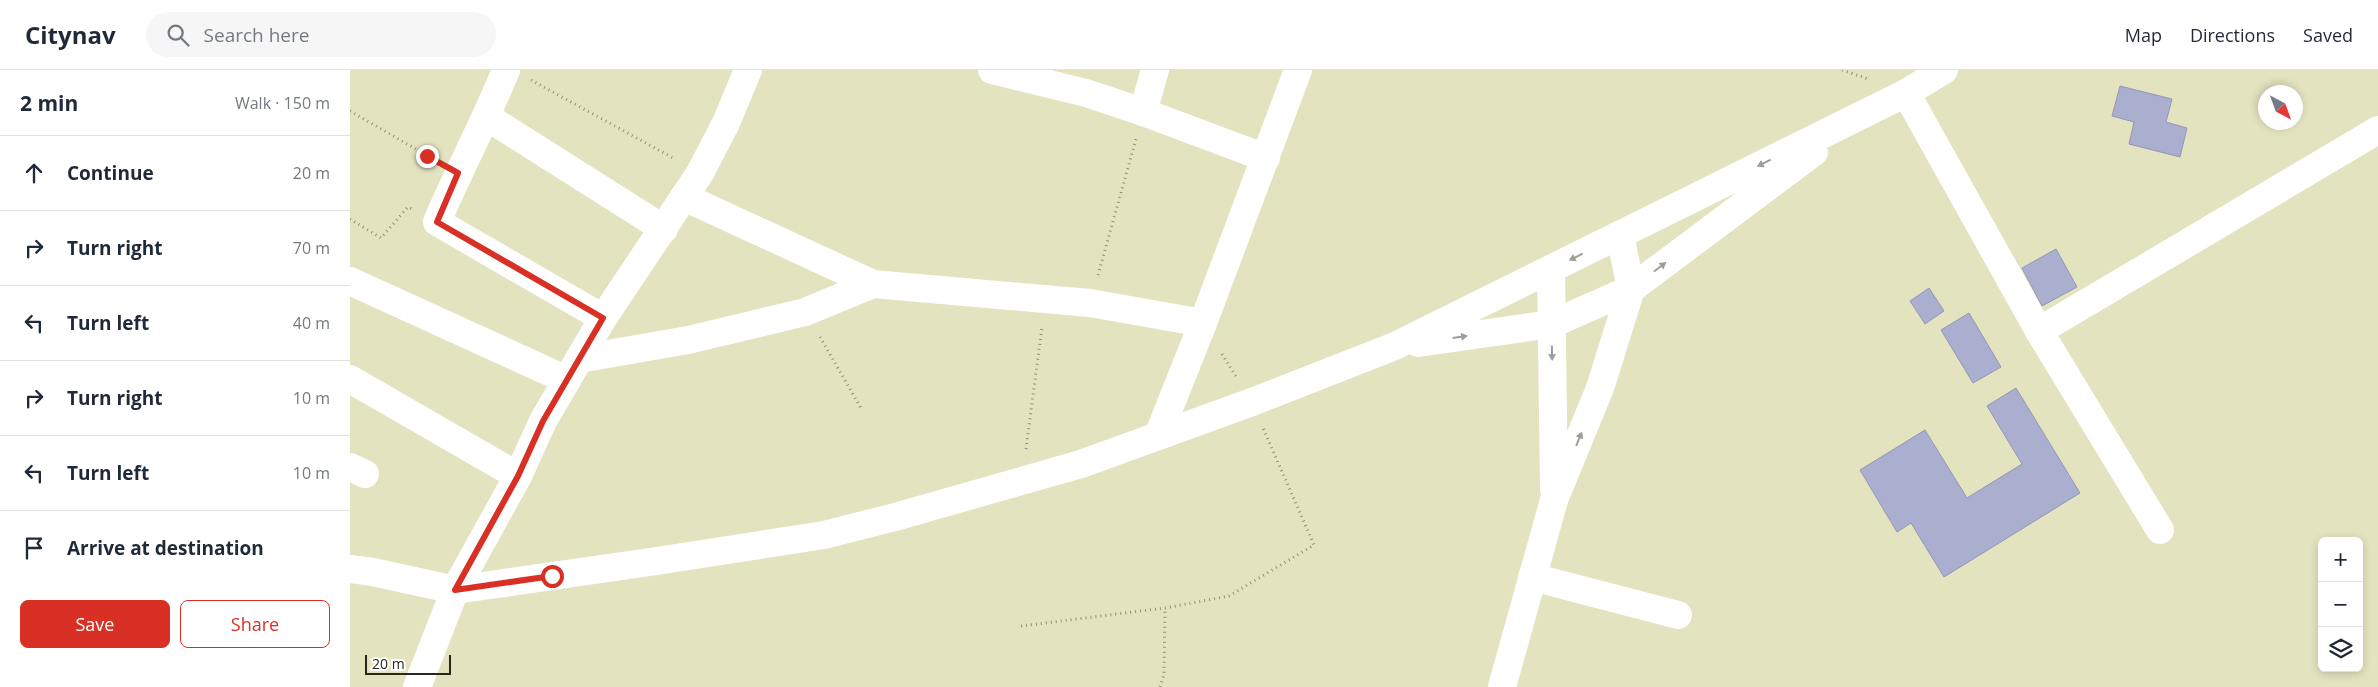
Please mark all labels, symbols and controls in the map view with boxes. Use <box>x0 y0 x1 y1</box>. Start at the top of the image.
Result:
search box <box>146 12 496 57</box>
text: Citynav <box>25 18 116 51</box>
icon: search <box>164 21 192 49</box>
text: Search here <box>204 22 309 48</box>
text: Map <box>2125 23 2162 47</box>
text: Directions <box>2190 23 2275 47</box>
text: Saved <box>2303 23 2353 47</box>
north arrow <box>2258 85 2303 130</box>
text: 2 min <box>20 89 78 117</box>
text: Walk · 150 m <box>235 92 330 114</box>
route end <box>416 145 439 168</box>
icon: ahead <box>20 159 48 187</box>
one-way arrow <box>1757 159 1771 167</box>
text: Continue <box>67 160 154 186</box>
text: 20 m <box>293 162 330 184</box>
icon: right <box>20 234 48 262</box>
text: Turn right <box>67 235 162 261</box>
text: 70 m <box>293 237 330 259</box>
one-way arrow <box>1569 252 1584 261</box>
one-way arrow <box>1653 262 1666 273</box>
icon: left <box>20 309 48 337</box>
text: Turn left <box>67 310 149 336</box>
text: 40 m <box>293 312 330 334</box>
one-way arrow <box>1453 333 1469 341</box>
one-way arrow <box>1548 345 1556 361</box>
icon: right <box>20 384 48 412</box>
text: Turn right <box>67 385 162 411</box>
text: 10 m <box>293 387 330 409</box>
one-way arrow <box>1575 431 1583 446</box>
icon: left <box>20 459 48 487</box>
text: Turn left <box>67 460 149 486</box>
text: 10 m <box>293 462 330 484</box>
icon: arrive <box>20 534 48 562</box>
text: Arrive at destination <box>67 535 264 561</box>
map controls <box>2318 537 2363 672</box>
button: + <box>2318 537 2363 582</box>
route start <box>541 565 564 588</box>
button: − <box>2318 582 2363 627</box>
button: Save <box>20 600 170 648</box>
button: Share <box>180 600 330 648</box>
button: layers <box>2318 627 2363 672</box>
scale bar <box>365 652 451 675</box>
text: 20 m <box>372 654 405 673</box>

